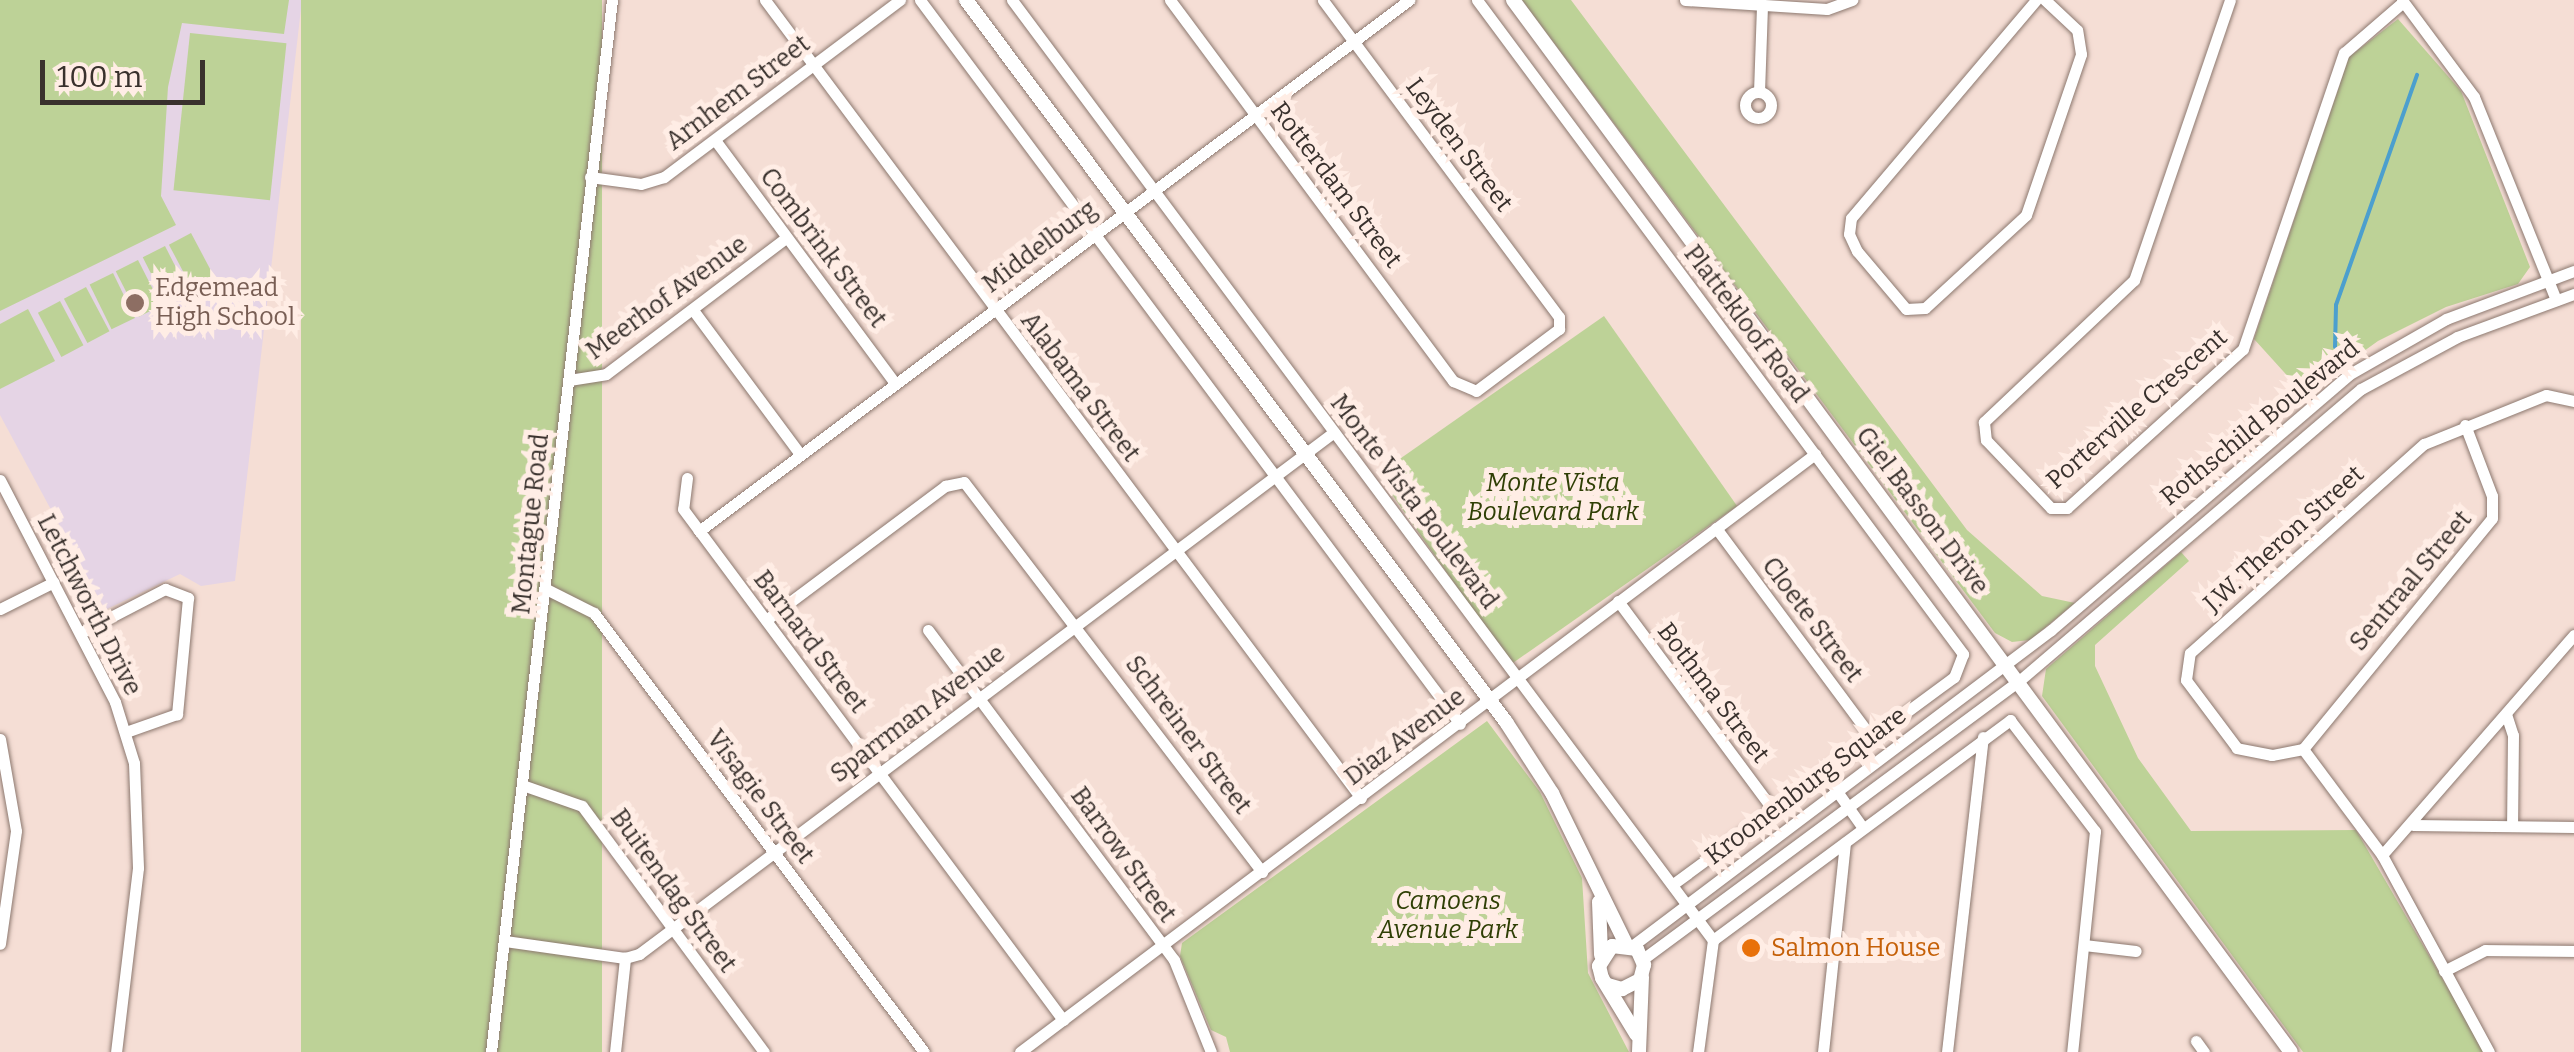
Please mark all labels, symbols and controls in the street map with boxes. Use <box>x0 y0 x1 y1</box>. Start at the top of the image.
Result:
street label: Arnhem Street <box>660 29 816 157</box>
scale bar <box>45 40 210 102</box>
text: 100 m <box>57 59 142 95</box>
street label: Leyden Street <box>1399 72 1519 218</box>
street label: Rotterdam Street <box>1264 96 1408 274</box>
street label: Combrink Street <box>753 162 893 334</box>
street label: Middelburg <box>977 194 1103 300</box>
street label: Meerhof Avenue <box>581 230 753 366</box>
street label: Plattekloof Road <box>1677 240 1815 408</box>
place label: Edgemead High School <box>155 274 295 333</box>
marker: Edgemead High School <box>124 292 146 314</box>
street label: Alabama Street <box>1014 306 1146 468</box>
street label: Porterville Crescent <box>2041 322 2233 496</box>
street label: Rothschild Boulevard <box>2155 334 2365 512</box>
street label: Monte Vista Boulevard <box>1324 389 1504 615</box>
street label: Giel Basson Drive <box>1849 421 1995 601</box>
street label: Montague Road <box>507 432 555 616</box>
street label: J.W. Theron Street <box>2198 459 2370 619</box>
park label: Monte Vista Boulevard Park <box>1467 469 1639 528</box>
street label: Sentraal Street <box>2344 505 2478 657</box>
street label: Letchworth Drive <box>30 509 148 701</box>
street label: Cloete Street <box>1755 552 1869 688</box>
street label: Barnard Street <box>747 565 873 719</box>
street label: Bothma Street <box>1651 617 1775 769</box>
street label: Sparrman Avenue <box>825 639 1011 789</box>
street label: Schreiner Street <box>1119 650 1257 820</box>
street label: Diaz Avenue <box>1339 682 1471 792</box>
street label: Kroonenburg Square <box>1700 701 1912 871</box>
street label: Visagie Street <box>700 724 820 870</box>
street label: Barrow Street <box>1064 782 1182 928</box>
street label: Buitendag Street <box>604 803 742 979</box>
park label: Camoens Avenue Park <box>1378 887 1518 946</box>
place label: Salmon House <box>1771 933 1940 963</box>
marker: Salmon House <box>1740 937 1762 959</box>

